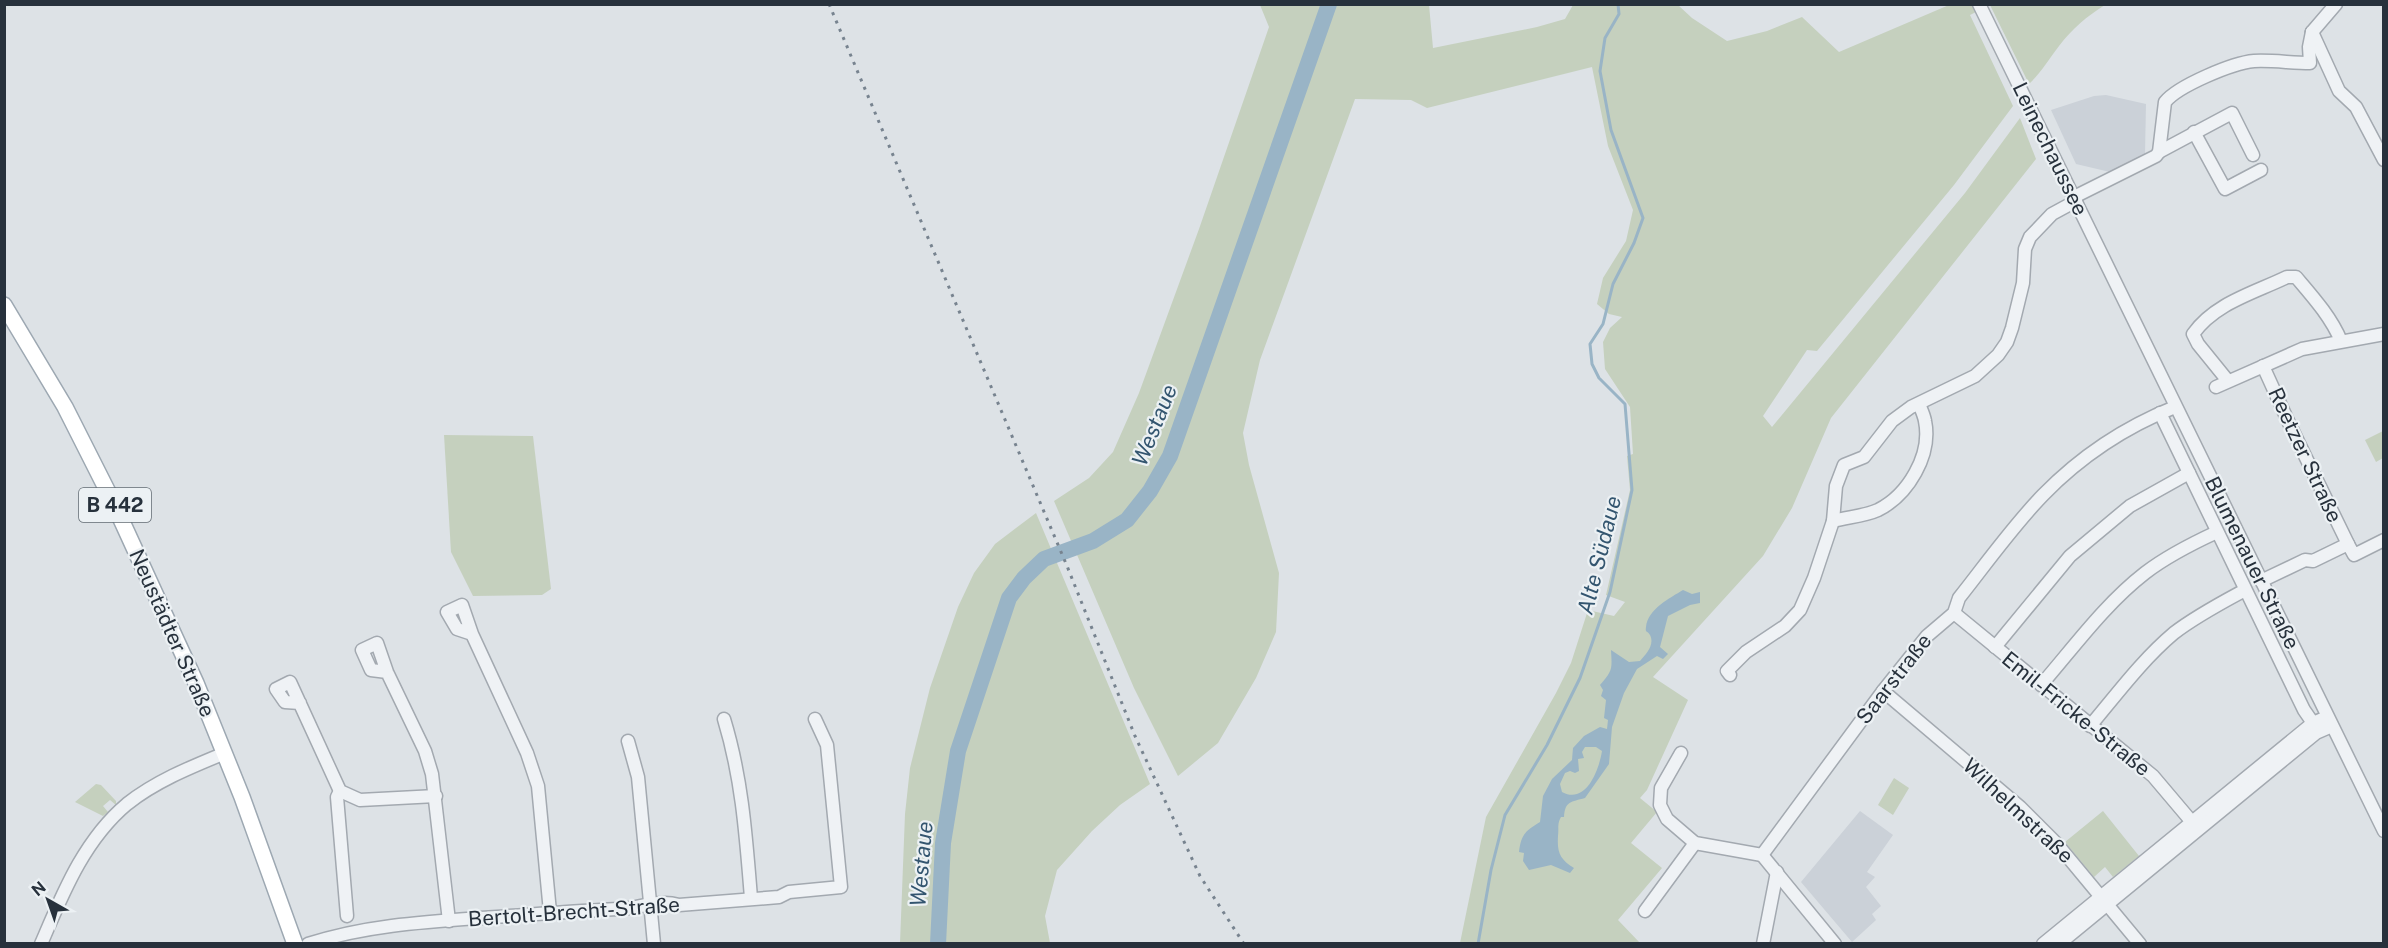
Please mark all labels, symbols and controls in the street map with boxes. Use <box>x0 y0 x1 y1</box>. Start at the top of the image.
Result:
street label: Leinechaussee <box>2007 78 2093 219</box>
water label: Westaue <box>1126 380 1182 469</box>
street label: Reetzer Straße <box>2263 383 2348 526</box>
street label: Blumenauer Straße <box>2200 472 2305 653</box>
road number: B 442 <box>79 488 151 522</box>
water label: Alte Südaue <box>1572 493 1626 617</box>
street label: Neustädter Straße <box>124 545 221 721</box>
street label: Saarstraße <box>1851 629 1937 729</box>
street label: Emil-Fricke-Straße <box>1997 646 2156 781</box>
street label: Wilhelmstraße <box>1958 753 2079 868</box>
water label: Westaue <box>904 820 938 908</box>
north arrow <box>18 870 78 930</box>
text: N <box>28 878 50 900</box>
street label: Bertolt-Brecht-Straße <box>467 892 681 931</box>

